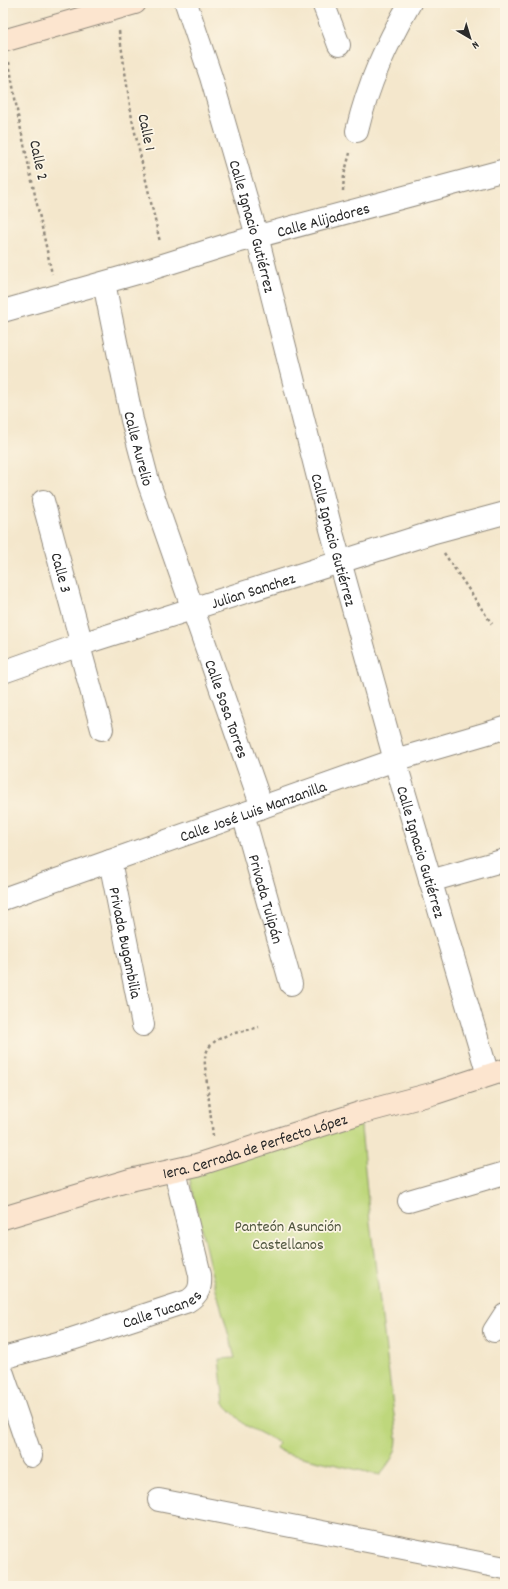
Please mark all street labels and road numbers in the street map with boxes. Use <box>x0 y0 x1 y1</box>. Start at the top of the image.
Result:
street label: Calle 1 <box>130 112 161 153</box>
street label: Calle 2 <box>22 138 53 183</box>
street label: Calle Ignacio Gutiérrez <box>222 158 280 295</box>
street label: Calle Alijadores <box>275 198 373 245</box>
street label: Calle Aurelio <box>116 409 158 490</box>
street label: Calle Ignacio Gutiérrez <box>303 471 361 609</box>
street label: Calle 3 <box>43 550 76 596</box>
street label: Julian Sanchez <box>209 568 298 616</box>
street label: Calle Sosa Torres <box>197 657 253 762</box>
street label: Calle José Luis Manzanilla <box>177 776 331 849</box>
street label: Calle Ignacio Gutiérrez <box>389 784 450 921</box>
street label: Privada Tulipán <box>241 852 288 947</box>
street label: Privada Bugambilia <box>101 885 146 1001</box>
street label: 1era. Cerrada de Perfecto López <box>161 1109 351 1186</box>
street label: Calle Tucanes <box>120 1286 209 1336</box>

